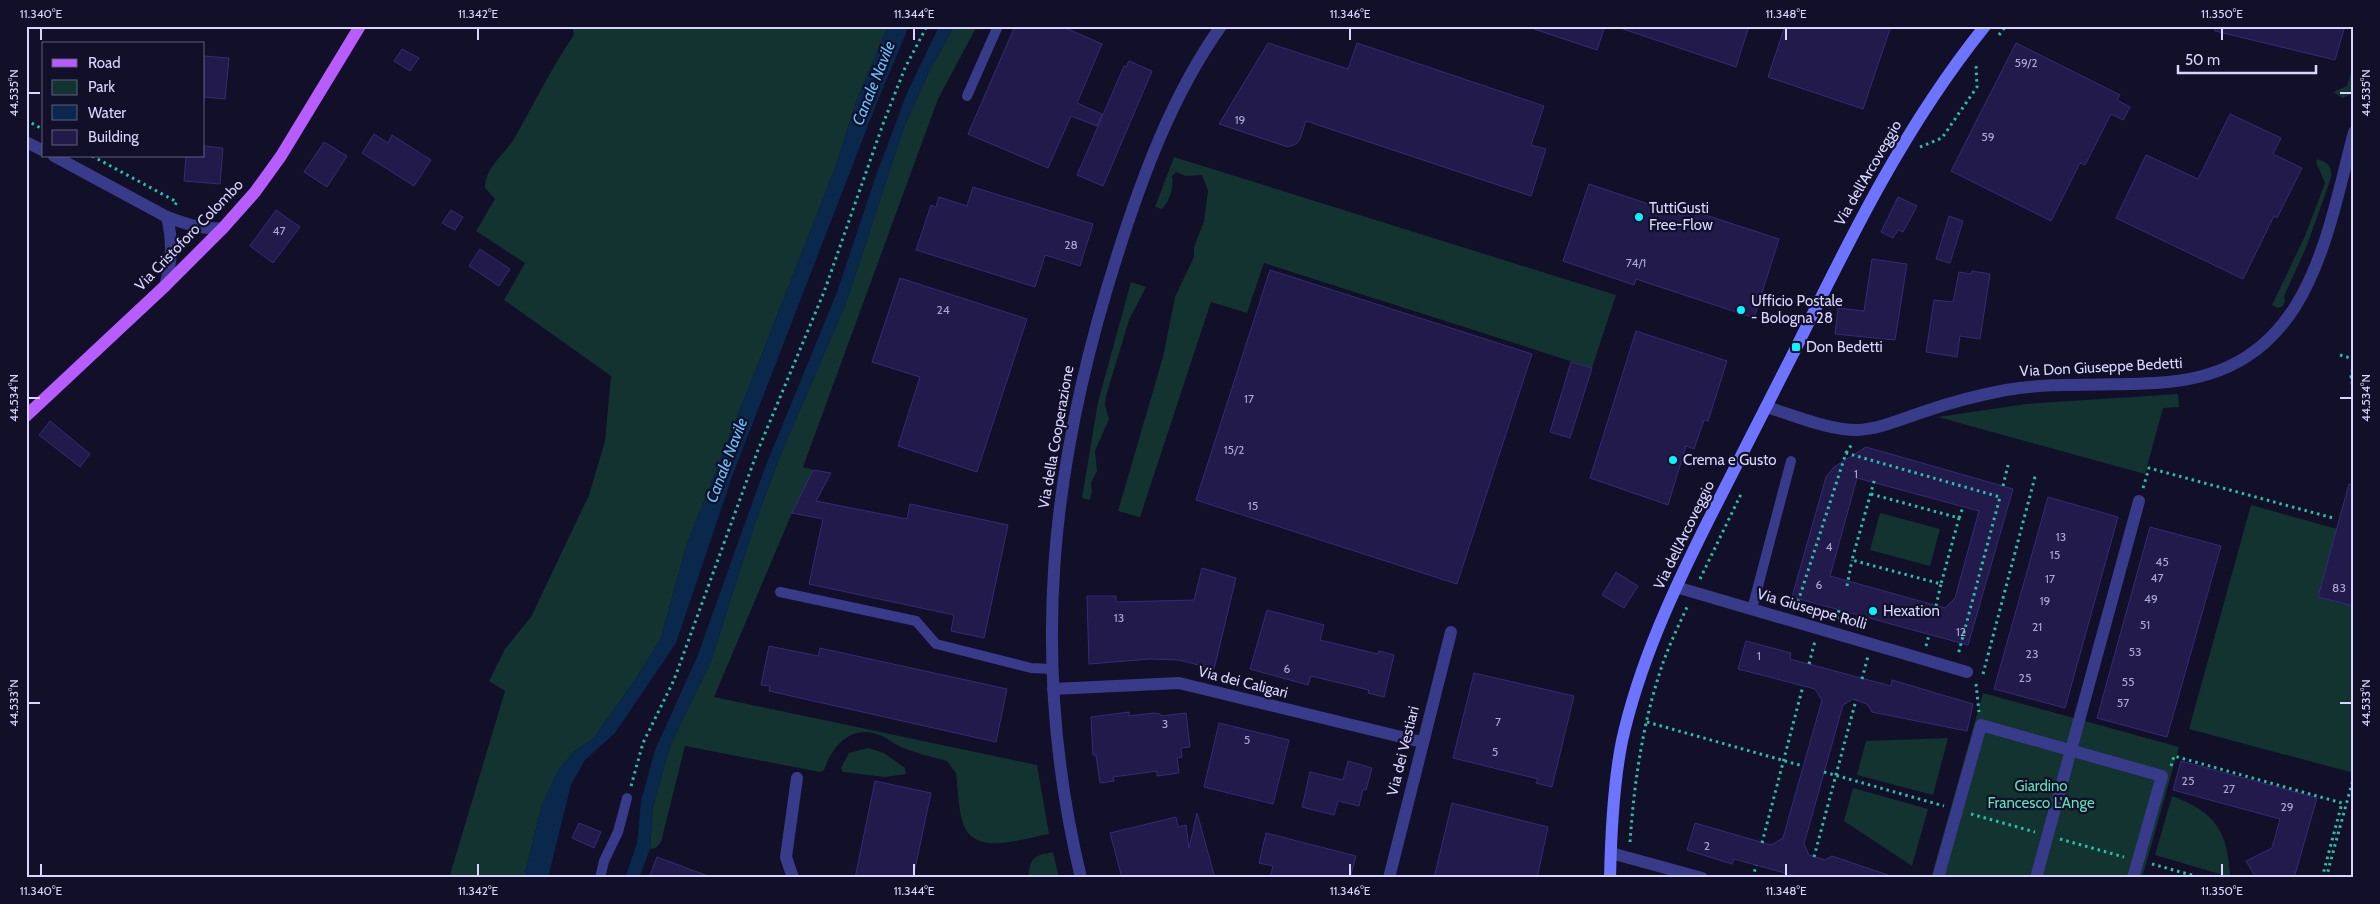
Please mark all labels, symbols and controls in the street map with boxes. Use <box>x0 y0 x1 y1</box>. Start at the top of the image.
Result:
text: 11.340°E <box>20 6 62 21</box>
text: 11.342°E <box>458 6 498 21</box>
text: 11.344°E <box>894 6 935 21</box>
text: 11.346°E <box>1330 6 1371 21</box>
text: 11.348°E <box>1765 6 1807 21</box>
text: 11.350°E <box>2201 6 2243 21</box>
water label: Canale Navile <box>848 38 899 128</box>
legend <box>42 42 205 158</box>
scale bar <box>2178 42 2315 74</box>
text: 50 m <box>2185 51 2220 69</box>
text: Road <box>88 54 121 72</box>
house number: 59/2 <box>2014 55 2038 70</box>
text: 44.535°N <box>6 69 21 117</box>
text: 44.535°N <box>2358 69 2373 117</box>
text: Park <box>88 78 115 96</box>
text: Water <box>88 104 126 122</box>
house number: 19 <box>1235 112 1246 127</box>
street label: Via dell'Arcoveggio <box>1831 117 1905 229</box>
text: Building <box>88 128 139 146</box>
house number: 59 <box>1981 129 1995 144</box>
street label: Via Cristoforo Colombo <box>131 176 247 294</box>
place label: TuttiGusti Free-Flow <box>1649 199 1713 234</box>
marker: TuttiGusti Free-Flow <box>1633 211 1645 223</box>
house number: 47 <box>273 223 285 238</box>
house number: 28 <box>1064 237 1078 252</box>
house number: 74/1 <box>1626 255 1646 270</box>
place label: Ufficio Postale - Bologna 28 <box>1751 292 1843 327</box>
house number: 24 <box>936 302 950 317</box>
marker: Ufficio Postale - Bologna 28 <box>1735 304 1747 316</box>
place label: Don Bedetti <box>1806 338 1883 356</box>
marker: Don Bedetti <box>1790 341 1802 353</box>
street label: Via Don Giuseppe Bedetti <box>2019 354 2183 380</box>
street label: Via della Cooperazione <box>1035 364 1078 510</box>
text: 44.534°N <box>6 374 21 422</box>
text: 44.534°N <box>2358 374 2373 422</box>
house number: 17 <box>1244 391 1254 406</box>
water label: Canale Navile <box>702 415 751 505</box>
house number: 15/2 <box>1224 442 1244 457</box>
place label: Crema e Gusto <box>1683 451 1776 469</box>
marker: Crema e Gusto <box>1667 454 1679 466</box>
house number: 1 <box>1854 466 1858 481</box>
street label: Via dell'Arcoveggio <box>1650 478 1718 592</box>
house number: 15 <box>1248 498 1258 513</box>
house number: 13 <box>2056 529 2066 544</box>
house number: 4 <box>1826 539 1833 554</box>
house number: 15 <box>2050 547 2060 562</box>
house number: 45 <box>2155 554 2169 569</box>
house number: 47 <box>2151 570 2163 585</box>
house number: 17 <box>2045 571 2055 586</box>
house number: 6 <box>1816 577 1823 592</box>
house number: 83 <box>2332 580 2346 595</box>
street label: Via Giuseppe Rolli <box>1755 585 1869 633</box>
house number: 49 <box>2144 591 2158 606</box>
house number: 19 <box>2040 593 2051 608</box>
place label: Hexation <box>1883 602 1940 620</box>
marker: Hexation <box>1867 605 1879 617</box>
house number: 13 <box>1114 610 1124 625</box>
house number: 51 <box>2140 617 2150 632</box>
house number: 21 <box>2032 619 2042 634</box>
house number: 12 <box>1956 624 1966 639</box>
house number: 53 <box>2129 644 2141 659</box>
house number: 23 <box>2026 646 2038 661</box>
house number: 1 <box>1757 648 1761 663</box>
house number: 6 <box>1284 661 1291 676</box>
street label: Via dei Caligari <box>1196 662 1290 702</box>
house number: 25 <box>2019 670 2031 685</box>
house number: 55 <box>2122 674 2134 689</box>
text: 44.533°N <box>6 679 21 727</box>
text: 44.533°N <box>2358 679 2373 727</box>
house number: 57 <box>2117 695 2129 710</box>
street label: Via dei Vestiari <box>1383 704 1423 798</box>
house number: 7 <box>1495 714 1501 729</box>
house number: 3 <box>1162 716 1168 731</box>
house number: 5 <box>1244 732 1250 747</box>
house number: 5 <box>1492 744 1498 759</box>
house number: 25 <box>2182 773 2194 788</box>
park label: Giardino Francesco L'Ange <box>1987 777 2095 812</box>
house number: 27 <box>2223 781 2235 796</box>
house number: 29 <box>2280 799 2294 814</box>
house number: 2 <box>1704 838 1710 853</box>
text: 11.340°E <box>20 883 62 898</box>
text: 11.342°E <box>458 883 498 898</box>
text: 11.344°E <box>894 883 935 898</box>
text: 11.346°E <box>1330 883 1371 898</box>
text: 11.348°E <box>1765 883 1807 898</box>
text: 11.350°E <box>2201 883 2243 898</box>

